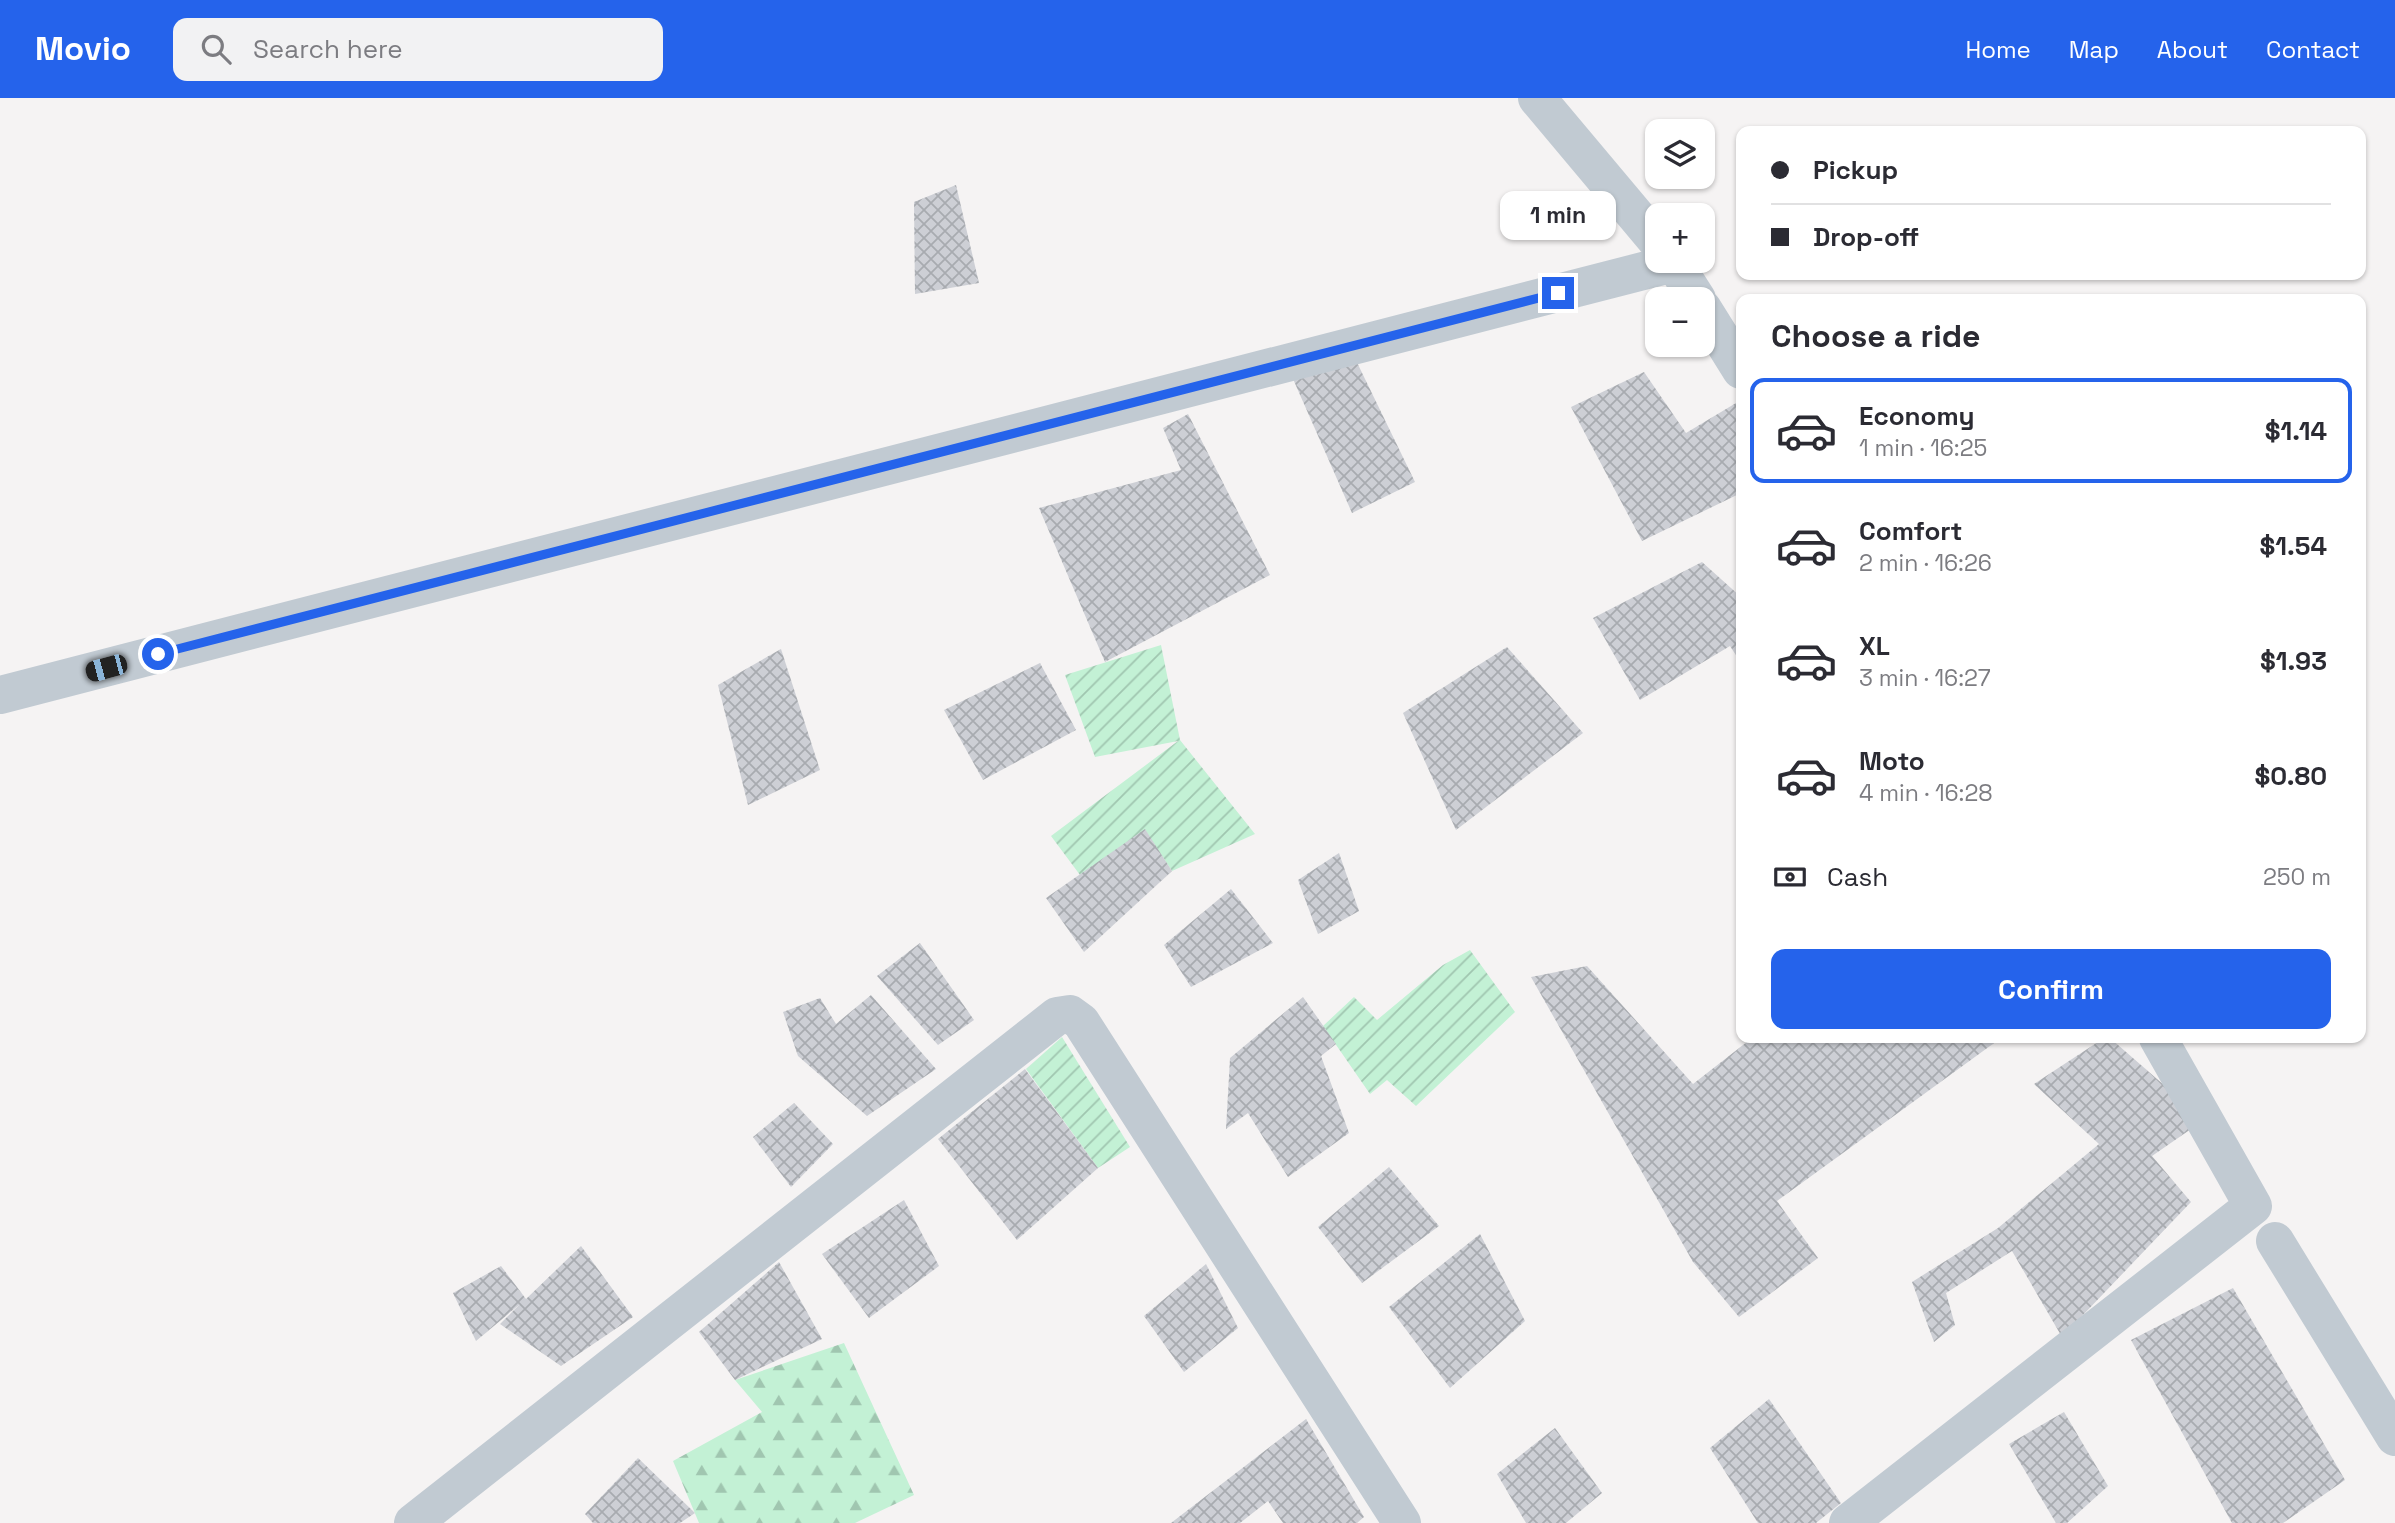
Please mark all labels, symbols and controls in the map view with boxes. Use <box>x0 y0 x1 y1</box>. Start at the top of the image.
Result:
search box <box>173 18 663 81</box>
text: Movio <box>35 28 131 70</box>
icon: search <box>197 30 235 68</box>
text: Search here <box>253 32 403 66</box>
text: Home <box>1965 34 2031 65</box>
text: Map <box>2069 34 2119 65</box>
text: About <box>2157 34 2228 65</box>
text: Contact <box>2266 34 2360 65</box>
map controls <box>1645 119 1715 357</box>
button: layers <box>1645 119 1715 189</box>
text: Pickup <box>1813 153 1898 187</box>
callout: 1 min <box>1500 192 1616 240</box>
text: 1 min <box>1530 200 1586 230</box>
button: + <box>1645 203 1715 273</box>
text: Drop-off <box>1813 220 1919 254</box>
route end <box>1542 277 1574 309</box>
button: − <box>1645 287 1715 357</box>
text: Choose a ride <box>1771 316 1981 356</box>
icon: car <box>1775 399 1838 462</box>
text: Economy <box>1859 399 1975 433</box>
text: $1.14 <box>2265 414 2327 448</box>
text: 1 min · 16:25 <box>1859 433 1987 463</box>
icon: car <box>1775 514 1838 577</box>
text: Comfort <box>1859 514 1962 548</box>
text: $1.54 <box>2260 529 2327 563</box>
text: 2 min · 16:26 <box>1859 548 1992 578</box>
icon: car <box>1775 629 1838 692</box>
text: XL <box>1859 629 1890 663</box>
route start <box>142 638 174 670</box>
text: $1.93 <box>2260 644 2327 678</box>
car <box>83 652 130 684</box>
text: 3 min · 16:27 <box>1859 663 1991 693</box>
icon: car <box>1775 744 1838 807</box>
text: Moto <box>1859 744 1925 778</box>
text: $0.80 <box>2255 759 2327 793</box>
text: 4 min · 16:28 <box>1859 778 1993 808</box>
icon: cash <box>1771 858 1809 896</box>
text: Cash <box>1827 860 1888 894</box>
text: 250 m <box>2263 862 2331 892</box>
button: Confirm <box>1771 949 2331 1029</box>

